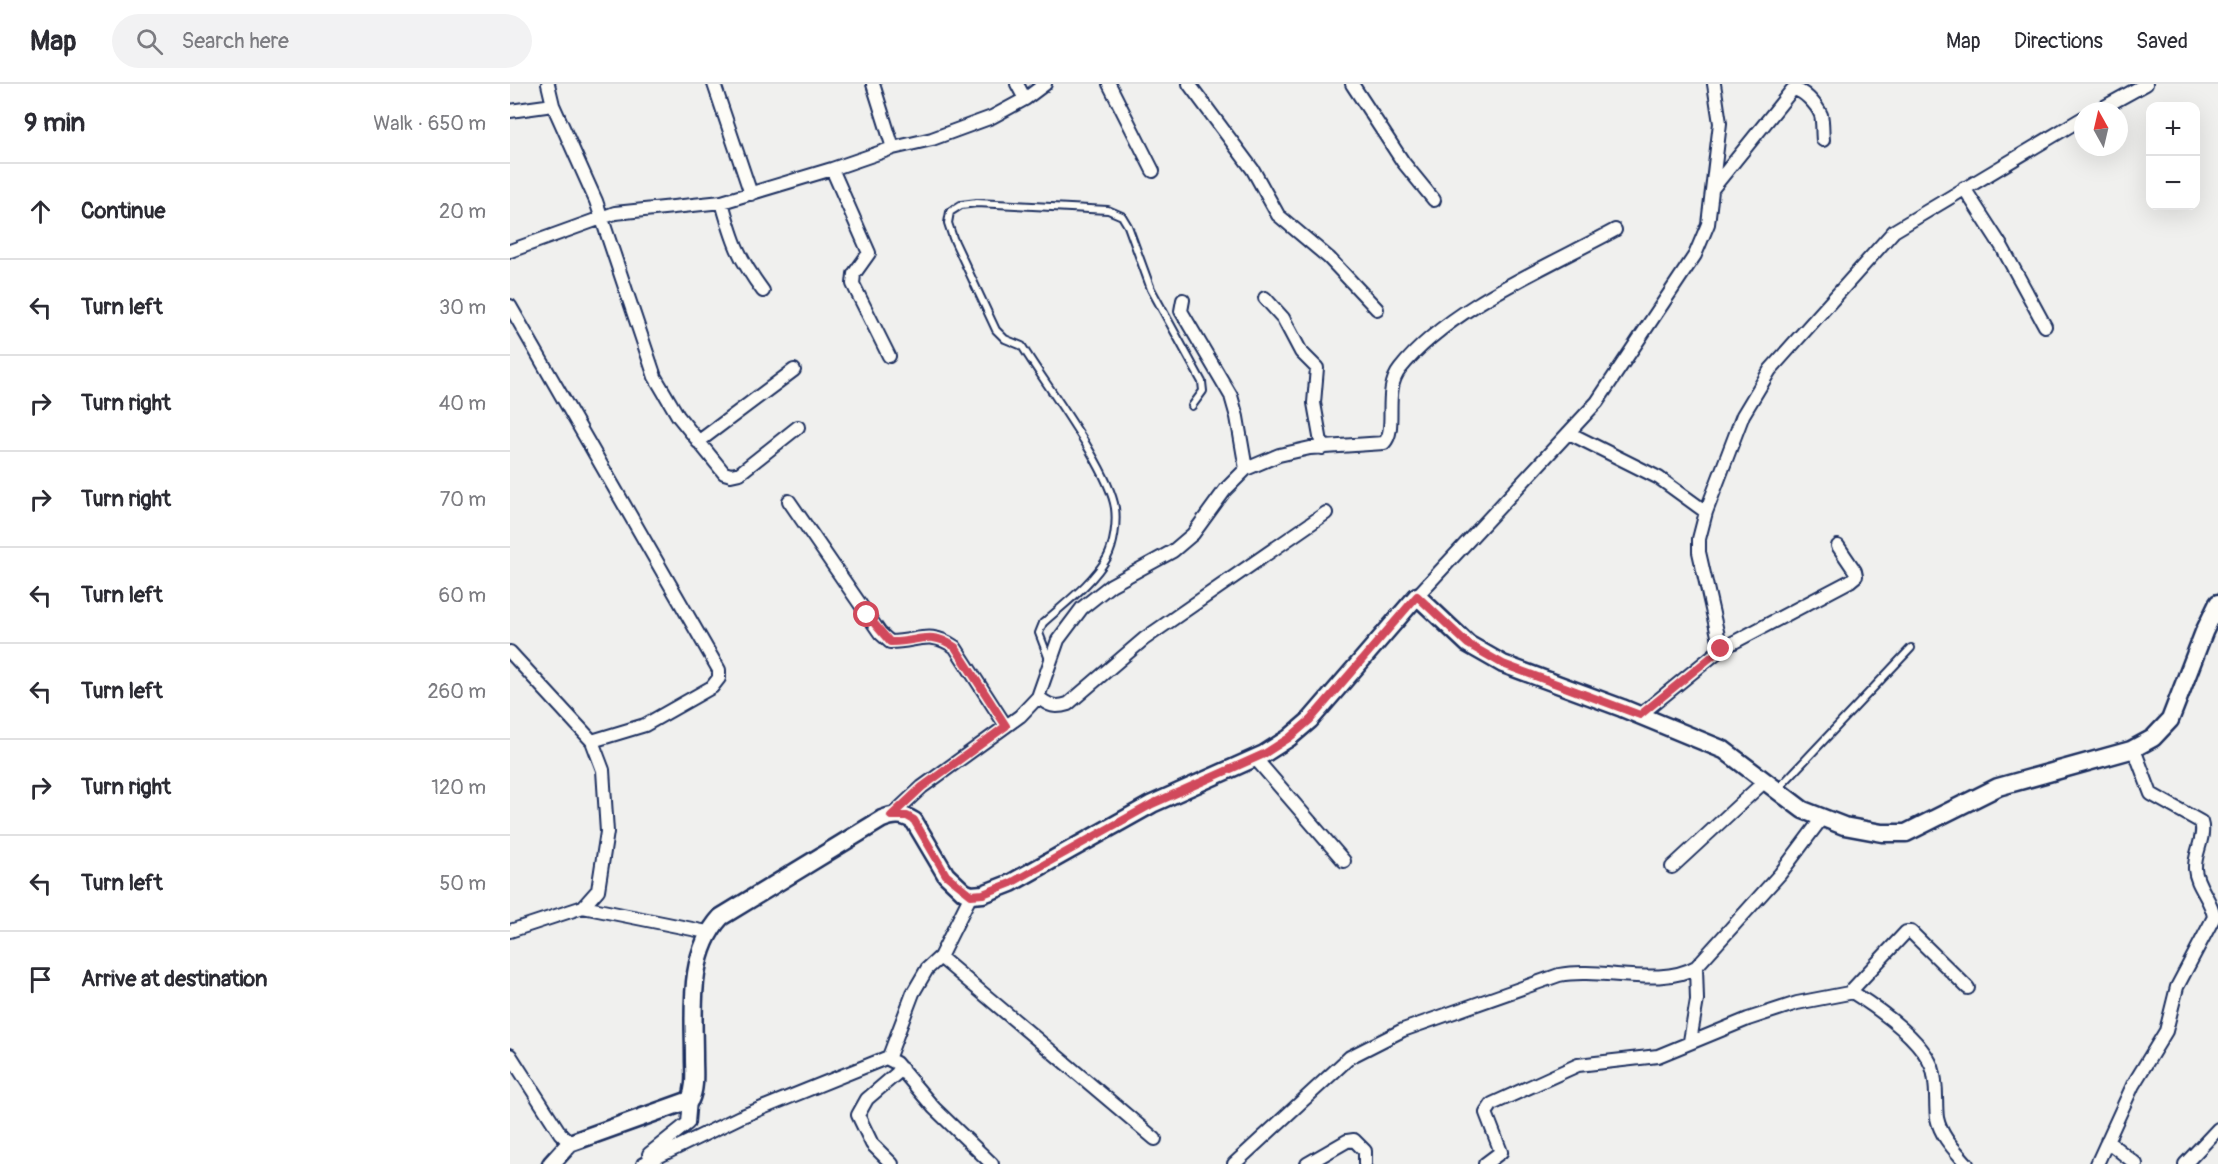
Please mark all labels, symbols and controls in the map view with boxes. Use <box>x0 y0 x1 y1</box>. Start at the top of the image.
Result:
search box <box>112 14 532 68</box>
text: Map <box>30 24 76 59</box>
icon: search <box>133 25 166 58</box>
text: Search here <box>181 27 289 55</box>
text: Map <box>1946 28 1981 55</box>
text: Directions <box>2014 28 2103 55</box>
text: Saved <box>2136 28 2188 55</box>
north arrow <box>2074 102 2128 156</box>
map controls <box>2146 102 2200 210</box>
button: + <box>2146 102 2200 156</box>
text: 9 min <box>24 107 85 139</box>
text: Walk · 650 m <box>373 111 486 136</box>
button: − <box>2146 156 2200 210</box>
icon: ahead <box>24 195 57 228</box>
text: Continue <box>81 197 165 225</box>
text: 20 m <box>439 199 486 224</box>
icon: left <box>24 291 57 324</box>
text: Turn left <box>81 293 163 321</box>
text: 30 m <box>439 295 486 320</box>
icon: right <box>24 387 57 420</box>
text: Turn right <box>81 389 171 417</box>
text: 40 m <box>439 391 486 416</box>
icon: right <box>24 483 57 516</box>
text: Turn right <box>81 485 171 513</box>
text: 70 m <box>440 487 486 512</box>
icon: left <box>24 579 57 612</box>
text: Turn left <box>81 581 163 609</box>
text: 60 m <box>439 583 486 608</box>
route start <box>853 601 879 627</box>
route end <box>1707 635 1733 661</box>
icon: left <box>24 675 57 708</box>
text: Turn left <box>81 677 163 705</box>
text: 260 m <box>427 679 486 704</box>
icon: right <box>24 771 57 804</box>
text: Turn right <box>81 773 171 801</box>
text: 120 m <box>431 775 486 800</box>
icon: left <box>24 867 57 900</box>
text: Turn left <box>81 869 163 897</box>
text: 50 m <box>439 871 486 896</box>
icon: arrive <box>24 963 57 996</box>
text: Arrive at destination <box>81 965 267 993</box>

